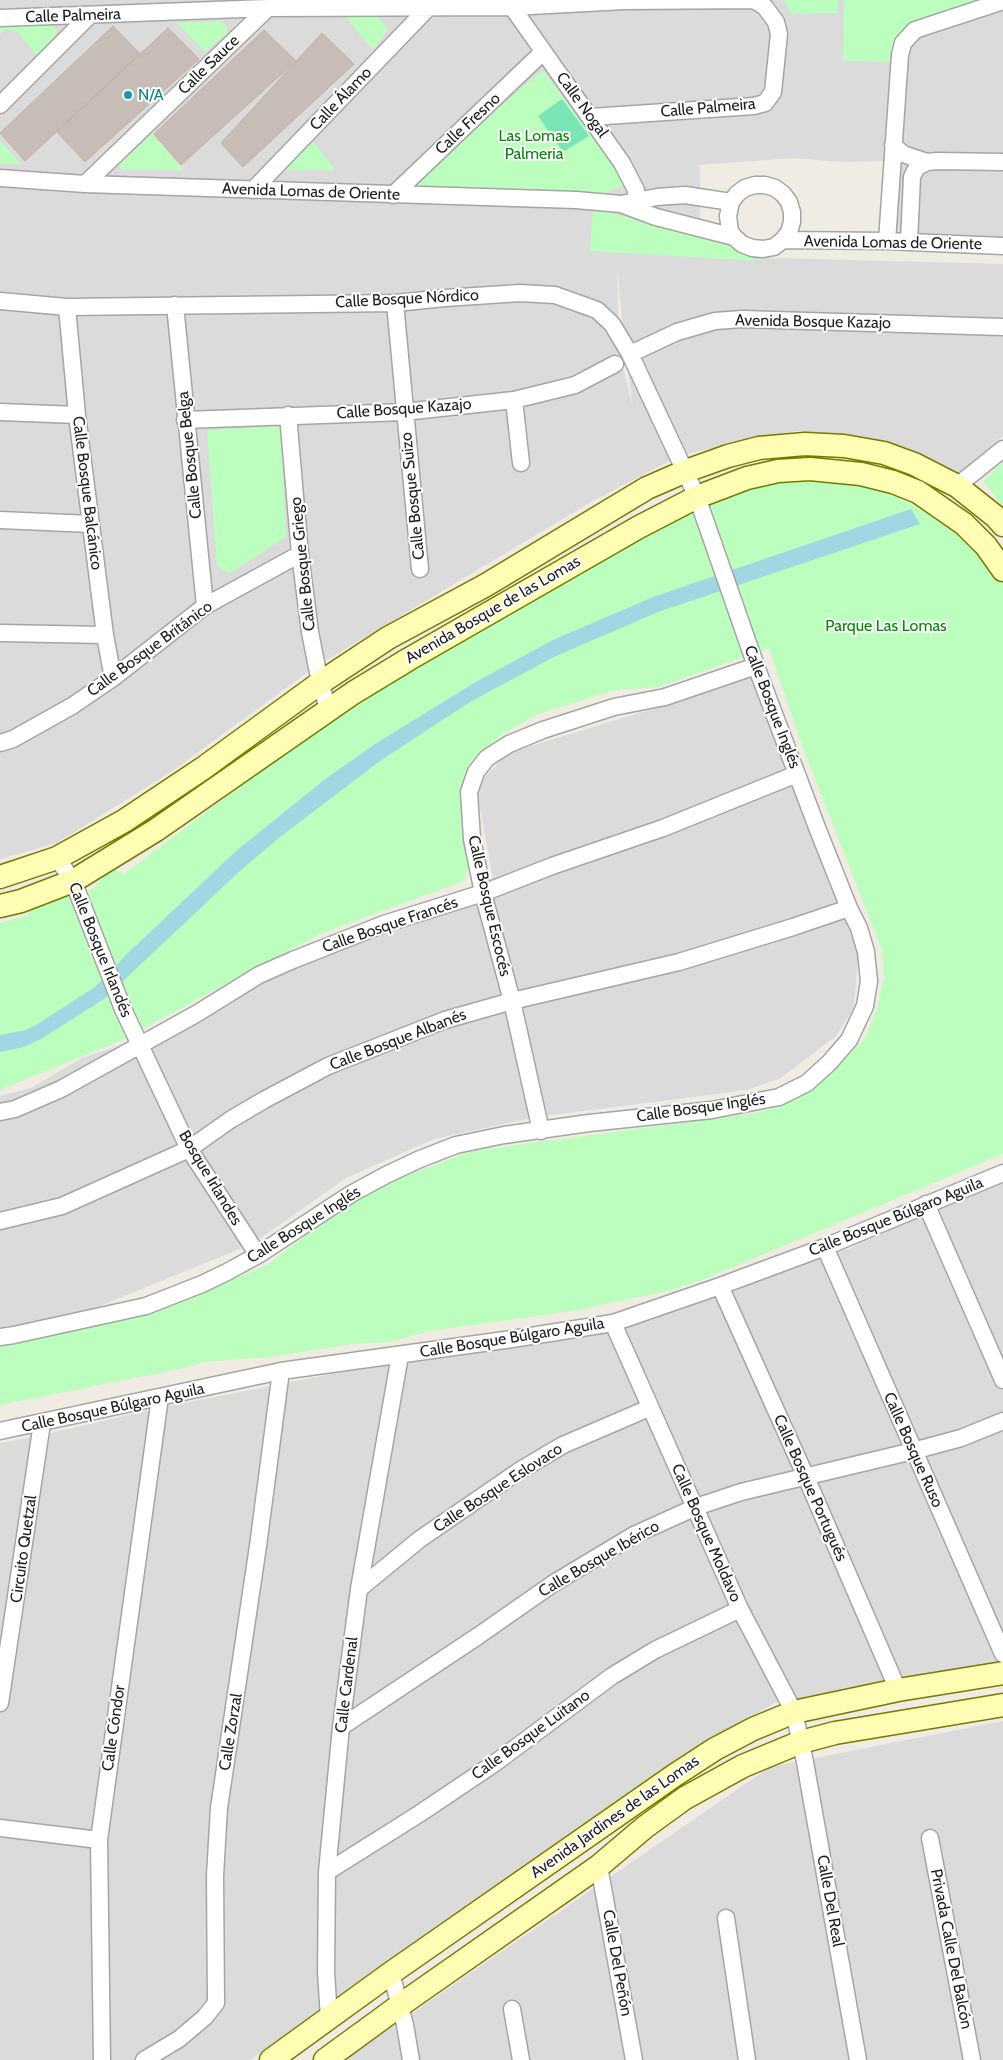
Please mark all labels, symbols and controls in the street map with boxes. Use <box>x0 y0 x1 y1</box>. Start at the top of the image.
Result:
street label: Calle Palmeira <box>25 5 121 27</box>
street label: Calle Sauce <box>174 31 244 99</box>
street label: Calle Álamo <box>306 63 376 135</box>
street label: Calle Nogal <box>552 69 612 141</box>
place label: N/A <box>138 85 164 105</box>
marker: N/A <box>122 89 134 101</box>
street label: Calle Fresno <box>432 89 504 159</box>
street label: Calle Palmeira <box>660 94 756 122</box>
park label: Las Lomas Palmeria <box>499 126 569 164</box>
street label: Avenida Lomas de Oriente <box>222 179 400 205</box>
street label: Avenida Lomas de Oriente <box>804 232 982 254</box>
street label: Calle Bosque Nórdico <box>335 286 479 312</box>
street label: Avenida Bosque Kazajo <box>735 311 891 333</box>
street label: Calle Bosque Belga <box>174 390 206 520</box>
street label: Calle Bosque Kazajo <box>336 395 472 423</box>
street label: Calle Bosque Balcánico <box>68 415 106 571</box>
street label: Calle Bosque Suizo <box>397 431 429 561</box>
street label: Calle Bosque Griego <box>286 496 320 632</box>
street label: Avenida Bosque de las Lomas <box>402 552 584 668</box>
street label: Calle Bosque Británico <box>84 597 216 701</box>
park label: Parque Las Lomas <box>825 616 947 636</box>
street label: Calle Bosque Inglés <box>740 643 804 771</box>
street label: Calle Bosque Escocés <box>463 834 515 978</box>
street label: Calle Bosque Irlandés <box>64 880 136 1020</box>
street label: Calle Bosque Francés <box>320 893 460 957</box>
street label: Calle Bosque Albanés <box>327 1005 469 1075</box>
street label: Calle Bosque Inglés <box>635 1089 767 1127</box>
street label: Bosque Irlandes <box>174 1127 246 1229</box>
street label: Calle Bosque Búlgaro Aguila <box>806 1173 986 1261</box>
street label: Calle Bosque Inglés <box>244 1182 364 1268</box>
street label: Calle Bosque Búlgaro Aguila <box>418 1314 606 1362</box>
street label: Calle Bosque Búlgaro Aguila <box>20 1379 206 1437</box>
street label: Calle Bosque Ruso <box>879 1389 947 1511</box>
street label: Calle Bosque Portugués <box>769 1412 851 1564</box>
street label: Calle Bosque Eslovaco <box>430 1439 566 1537</box>
street label: Calle Bosque Moldavo <box>667 1461 745 1605</box>
street label: Circuito Quetzal <box>7 1494 41 1604</box>
street label: Calle Bosque Ibérico <box>535 1517 663 1601</box>
street label: Calle Cardenal <box>332 1636 362 1734</box>
street label: Calle Cóndor <box>98 1684 130 1772</box>
street label: Calle Bosque Luitano <box>468 1686 594 1784</box>
street label: Calle Zorzal <box>215 1692 247 1772</box>
street label: Avenida Jardines de las Lomas <box>527 1751 703 1883</box>
street label: Calle Del Real <box>812 1854 848 1948</box>
street label: Privada Calle Del Balcón <box>926 1867 976 2031</box>
street label: Calle Del Peñón <box>598 1908 636 2018</box>

